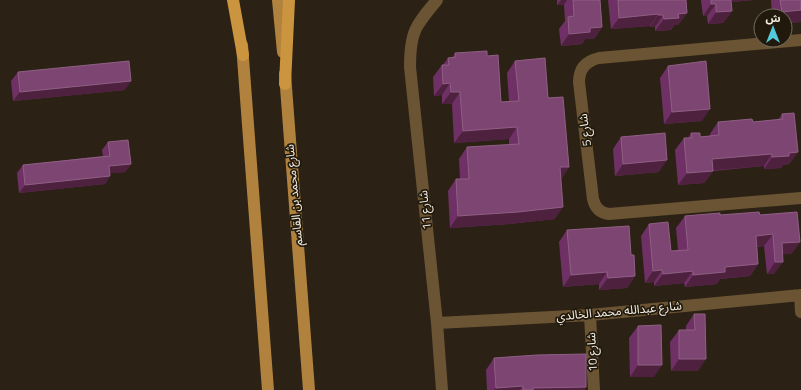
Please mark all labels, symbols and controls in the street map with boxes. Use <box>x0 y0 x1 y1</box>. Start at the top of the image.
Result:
north arrow <box>753 8 793 48</box>
text: ش <box>765 10 781 26</box>
street label: شارع 5 <box>573 113 596 147</box>
street label: شارع محمد بن القاسم <box>280 143 307 247</box>
street label: شارع 11 <box>413 189 436 231</box>
street label: شارع عبدالله محمد الخالدي <box>555 296 683 326</box>
street label: شارع 10 <box>581 332 602 372</box>

